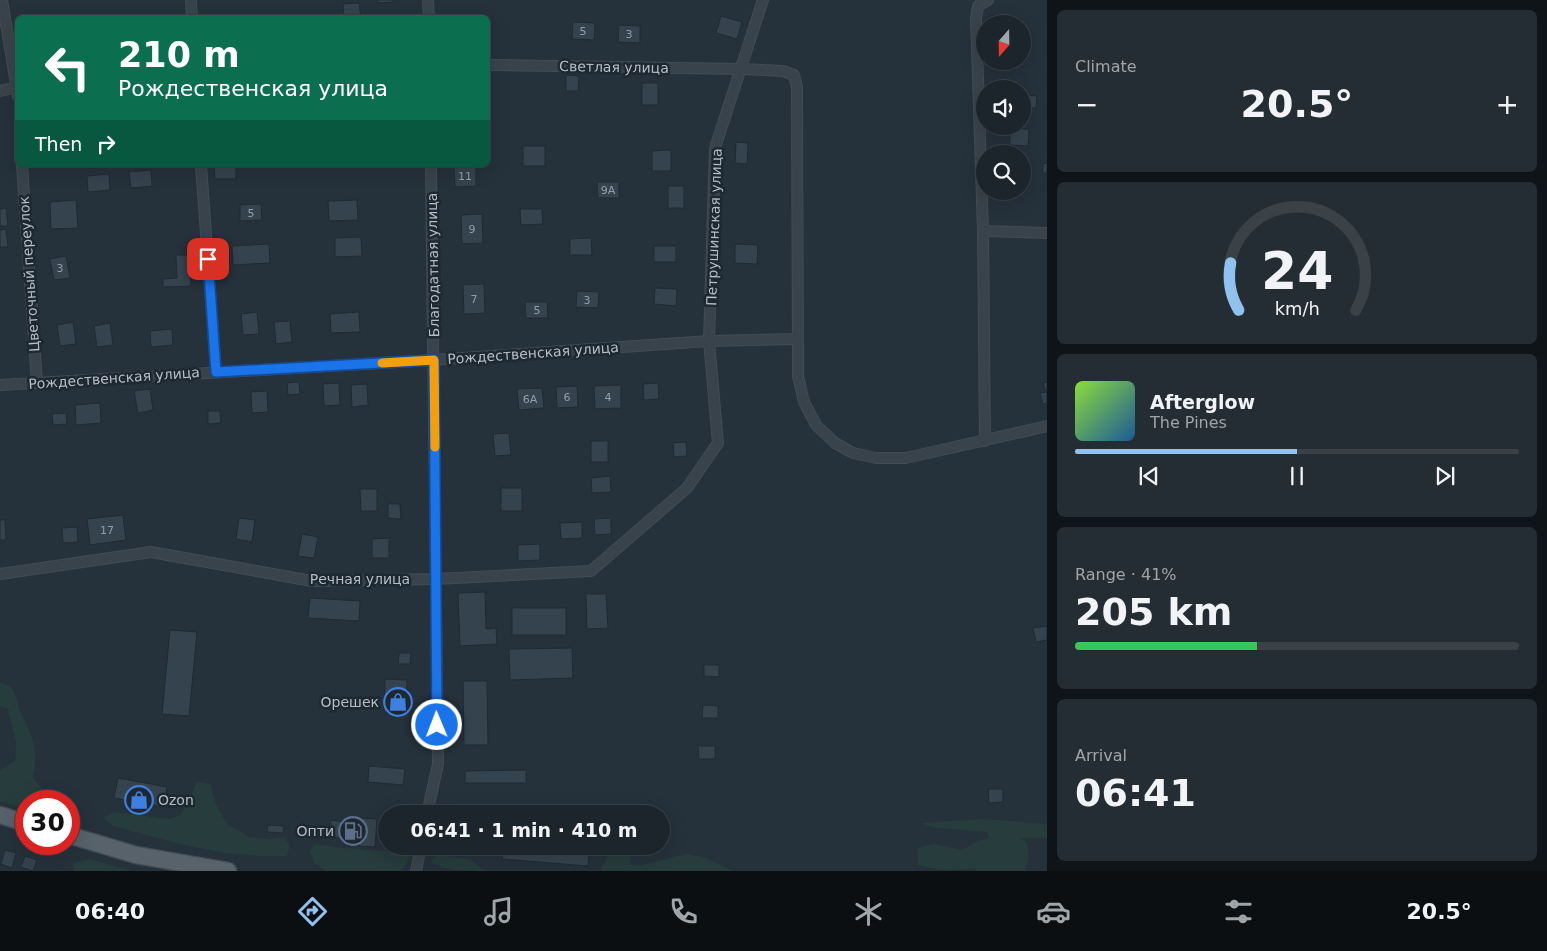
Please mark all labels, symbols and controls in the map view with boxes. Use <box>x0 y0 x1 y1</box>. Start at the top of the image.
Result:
north arrow <box>976 15 1031 70</box>
map controls <box>976 15 1031 200</box>
house number: 5 <box>580 25 587 38</box>
house number: 3 <box>626 28 633 41</box>
icon: left <box>35 35 100 100</box>
text: 210 m <box>118 35 240 75</box>
text: Climate <box>1075 57 1137 76</box>
street label: Светлая улица <box>559 58 669 76</box>
text: Рождественская улица <box>118 76 388 101</box>
button: sound <box>976 80 1031 135</box>
text: 20.5° <box>1241 82 1353 126</box>
text: − <box>1075 88 1098 121</box>
text: + <box>1496 88 1519 121</box>
icon: right <box>92 130 120 158</box>
text: Then <box>35 133 82 155</box>
button: search <box>976 145 1031 200</box>
street label: Петрушинская улица <box>703 148 725 306</box>
house number: 11 <box>458 170 472 183</box>
house number: 9А <box>601 184 616 197</box>
street label: Благодатная улица <box>424 193 442 337</box>
street label: Цветочный переулок <box>16 196 42 352</box>
house number: 5 <box>248 207 255 220</box>
house number: 9 <box>469 223 476 236</box>
pin <box>187 238 229 280</box>
text: 24 <box>1261 241 1333 301</box>
icon: arrive <box>194 245 222 273</box>
house number: 3 <box>57 262 64 275</box>
house number: 7 <box>471 293 478 306</box>
house number: 3 <box>584 294 591 307</box>
text: km/h <box>1274 298 1320 319</box>
house number: 5 <box>534 304 541 317</box>
street label: Рождественская улица <box>447 339 619 367</box>
street label: Рождественская улица <box>28 364 200 392</box>
house number: 6 <box>564 391 571 404</box>
house number: 4 <box>605 391 612 404</box>
text: Afterglow <box>1150 391 1255 413</box>
house number: 6А <box>523 393 538 406</box>
text: The Pines <box>1150 413 1227 432</box>
icon: previous <box>1135 462 1163 490</box>
icon: pause <box>1283 462 1311 490</box>
icon: next <box>1431 462 1459 490</box>
house number: 17 <box>100 524 114 537</box>
text: Range · 41% <box>1075 565 1177 584</box>
street label: Речная улица <box>310 571 410 587</box>
text: 205 km <box>1075 590 1232 634</box>
shop icon: Орешек <box>383 687 413 717</box>
place label: Орешек <box>321 694 379 710</box>
position arrow <box>410 698 462 750</box>
text: Arrival <box>1075 746 1127 765</box>
text: 06:41 <box>1075 771 1196 815</box>
shop icon: Ozon <box>124 785 154 815</box>
speed limit sign: 30 <box>15 790 80 855</box>
place label: Ozon <box>158 792 194 808</box>
fuel station icon: Опти <box>338 816 368 846</box>
text: 06:41 · 1 min · 410 m <box>410 819 638 841</box>
place label: Опти <box>297 823 334 839</box>
icon: directions <box>295 894 330 929</box>
icon: music <box>481 894 516 929</box>
icon: phone <box>666 894 701 929</box>
icon: climate <box>851 894 886 929</box>
icon: car <box>1036 894 1071 929</box>
icon: filters <box>1221 894 1256 929</box>
text: 06:40 <box>75 899 145 924</box>
text: 20.5° <box>1407 899 1472 924</box>

